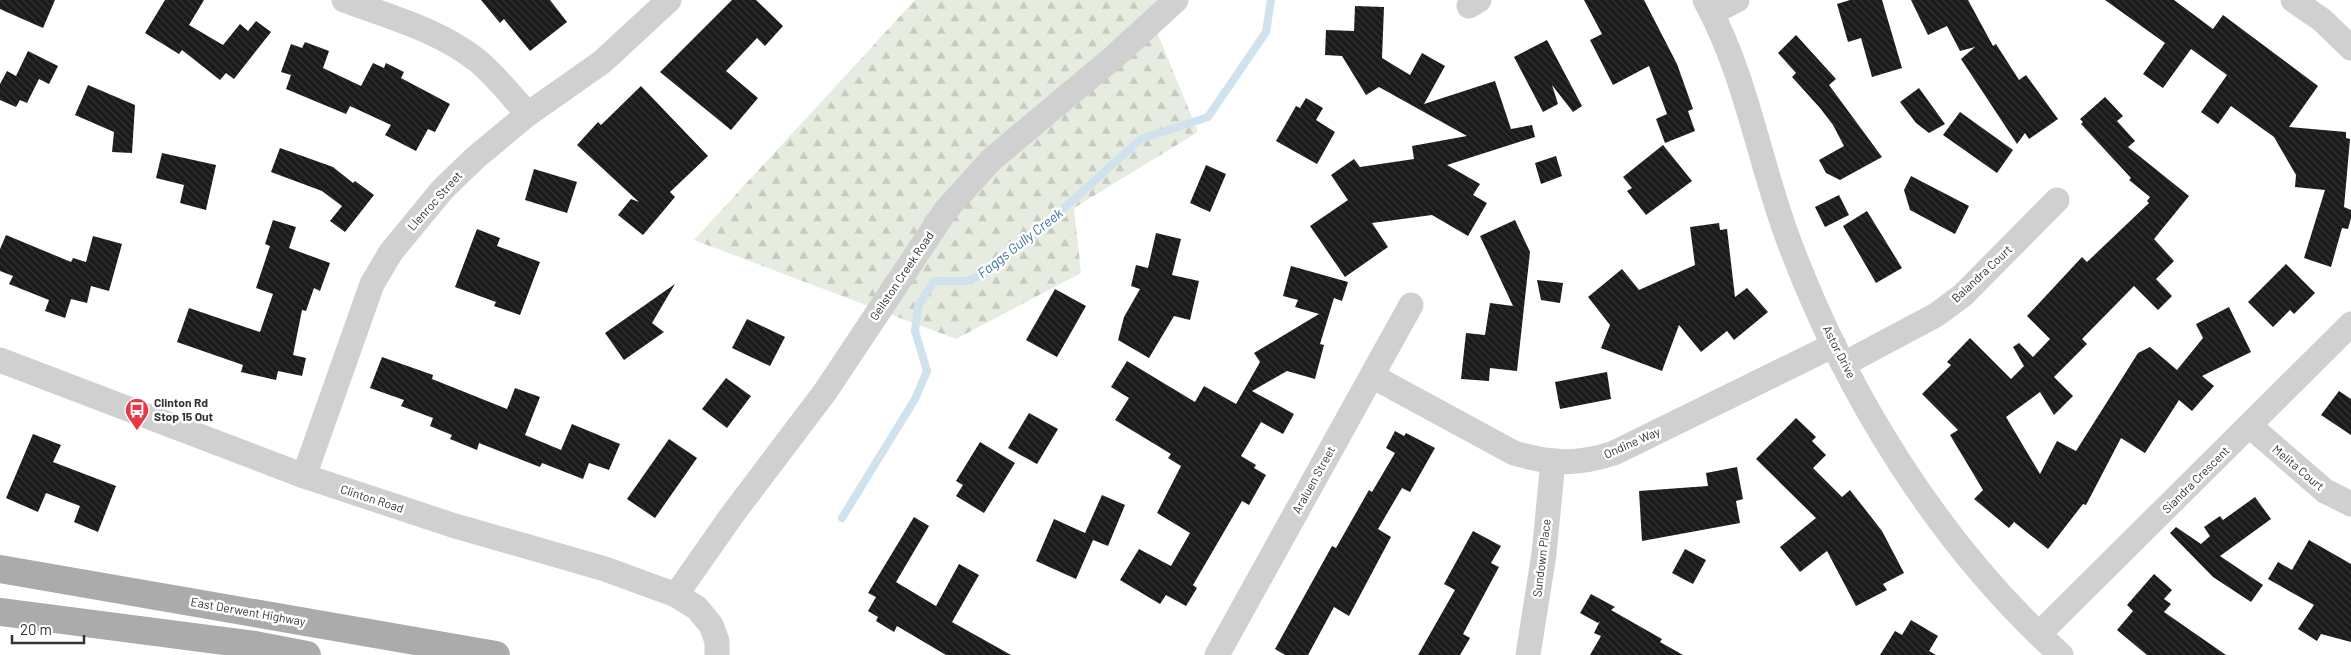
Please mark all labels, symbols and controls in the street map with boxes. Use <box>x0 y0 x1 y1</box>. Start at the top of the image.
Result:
street label: Llenroc Street <box>404 168 464 233</box>
water label: Faggs Gully Creek <box>974 204 1066 281</box>
street label: Geilston Creek Road <box>866 228 936 323</box>
street label: Balandra Court <box>1948 242 2014 305</box>
street label: Astor Drive <box>1821 323 1859 380</box>
place label: Clinton Rd Stop 15 Out <box>154 395 214 423</box>
bus stop icon: Clinton Rd Stop 15 Out <box>124 397 150 431</box>
street label: Ondine Way <box>1601 423 1662 461</box>
street label: Melita Court <box>2270 442 2327 493</box>
street label: Araluen Street <box>1289 443 1337 516</box>
street label: Siandra Crescent <box>2159 443 2232 516</box>
street label: Clinton Road <box>339 481 406 515</box>
street label: Sundown Place <box>1529 518 1553 598</box>
street label: East Derwent Highway <box>190 594 307 628</box>
scale bar <box>12 612 85 644</box>
text: 20 m <box>20 620 52 638</box>

